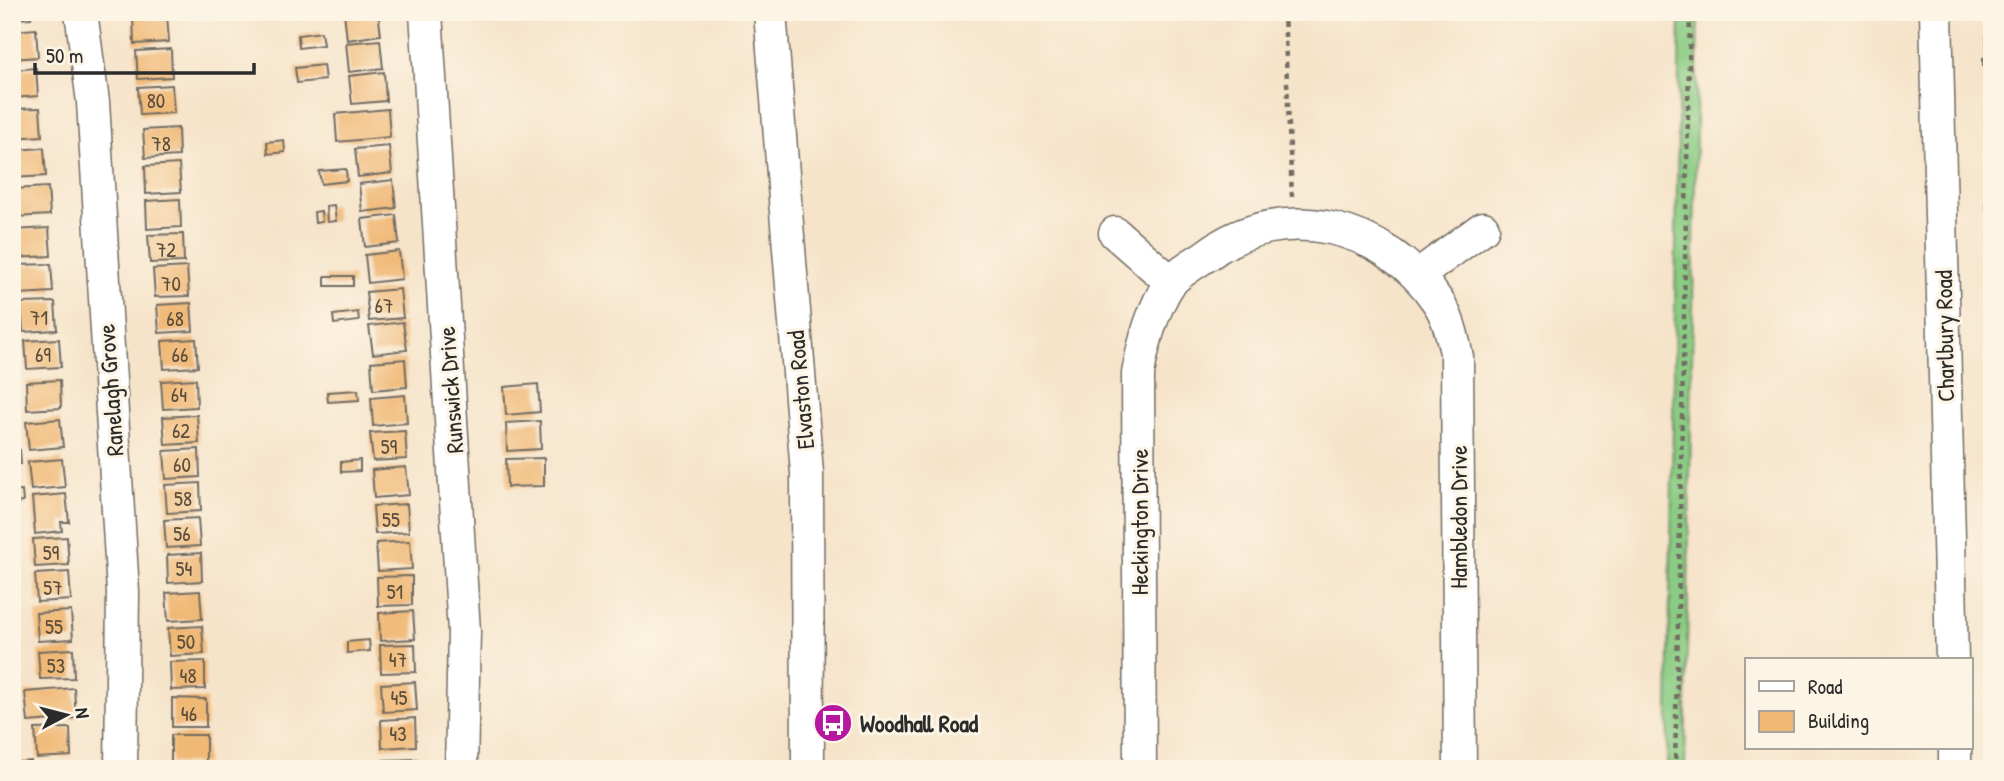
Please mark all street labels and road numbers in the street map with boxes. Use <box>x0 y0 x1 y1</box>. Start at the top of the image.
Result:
street label: Charlbury Road <box>1927 270 1961 402</box>
street label: Ranelagh Grove <box>89 322 131 457</box>
street label: Runswick Drive <box>430 325 470 454</box>
street label: Elvaston Road <box>779 329 821 451</box>
street label: Hambledon Drive <box>1442 445 1474 589</box>
street label: Heckington Drive <box>1123 448 1155 595</box>

